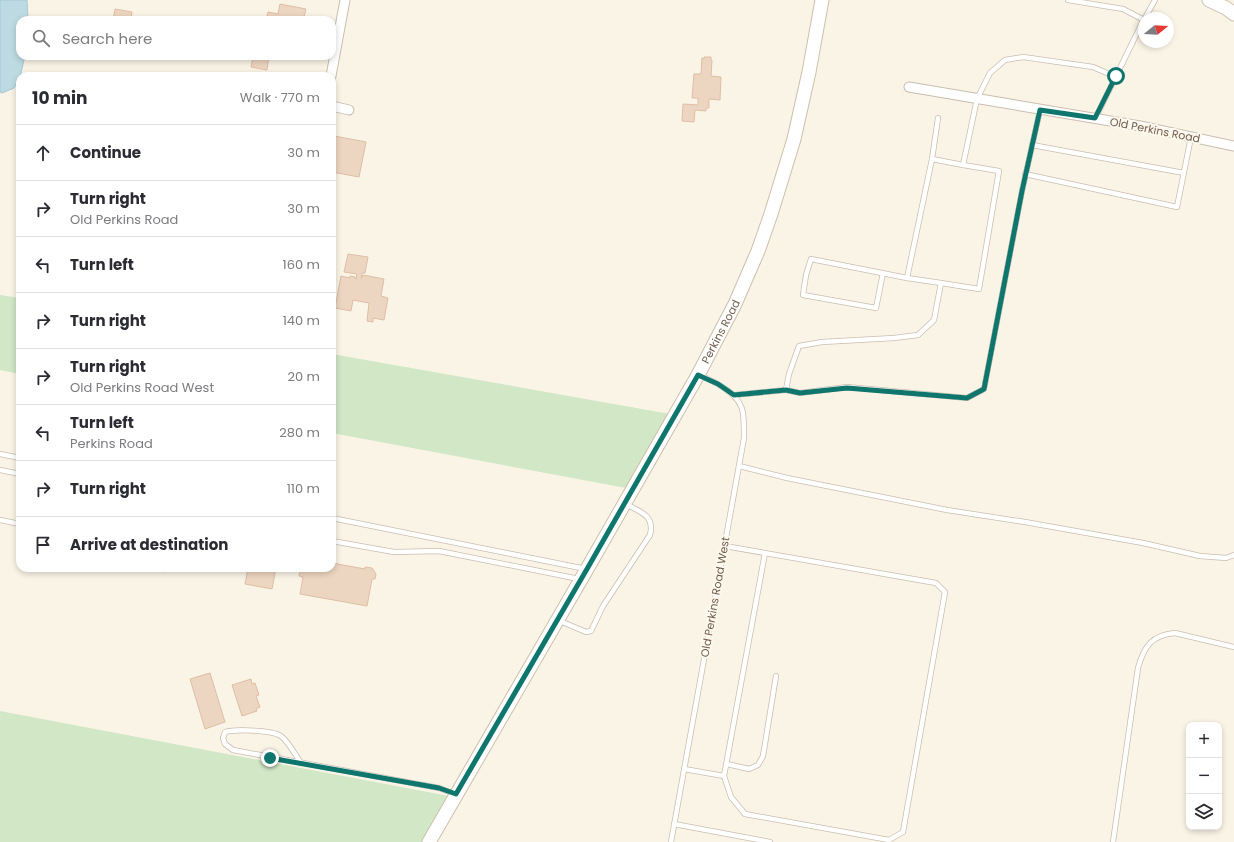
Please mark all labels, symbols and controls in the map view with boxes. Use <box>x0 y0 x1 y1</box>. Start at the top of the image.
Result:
north arrow <box>1138 12 1174 48</box>
search box <box>16 16 336 60</box>
icon: search <box>30 27 52 49</box>
text: Search here <box>62 28 152 49</box>
route start <box>1107 67 1125 85</box>
text: 10 min <box>32 86 88 110</box>
text: Walk · 770 m <box>240 88 320 107</box>
street label: Old Perkins Road <box>1108 113 1202 147</box>
icon: ahead <box>32 142 54 164</box>
text: Continue <box>70 142 141 163</box>
text: 30 m <box>287 143 320 162</box>
text: Turn right <box>70 188 146 209</box>
icon: right <box>32 198 54 220</box>
text: 30 m <box>287 199 320 218</box>
text: Old Perkins Road <box>70 210 178 229</box>
icon: left <box>32 254 54 276</box>
text: Turn left <box>70 254 134 275</box>
text: 160 m <box>283 255 320 274</box>
street label: Perkins Road <box>697 297 744 366</box>
icon: right <box>32 310 54 332</box>
text: Turn right <box>70 310 146 331</box>
text: 140 m <box>283 311 320 330</box>
text: Turn right <box>70 356 146 377</box>
icon: right <box>32 366 54 388</box>
text: 20 m <box>287 367 320 386</box>
text: Old Perkins Road West <box>70 378 214 397</box>
text: Turn left <box>70 412 134 433</box>
icon: left <box>32 422 54 444</box>
text: 280 m <box>279 423 320 442</box>
text: Perkins Road <box>70 434 153 453</box>
icon: right <box>32 478 54 500</box>
text: Turn right <box>70 478 146 499</box>
text: 110 m <box>287 479 320 498</box>
icon: arrive <box>32 534 54 556</box>
text: Arrive at destination <box>70 534 228 555</box>
street label: Old Perkins Road West <box>697 536 733 658</box>
map controls <box>1186 722 1222 830</box>
button: + <box>1186 722 1222 758</box>
route end <box>261 749 279 767</box>
button: − <box>1186 758 1222 794</box>
button: layers <box>1186 794 1222 830</box>

